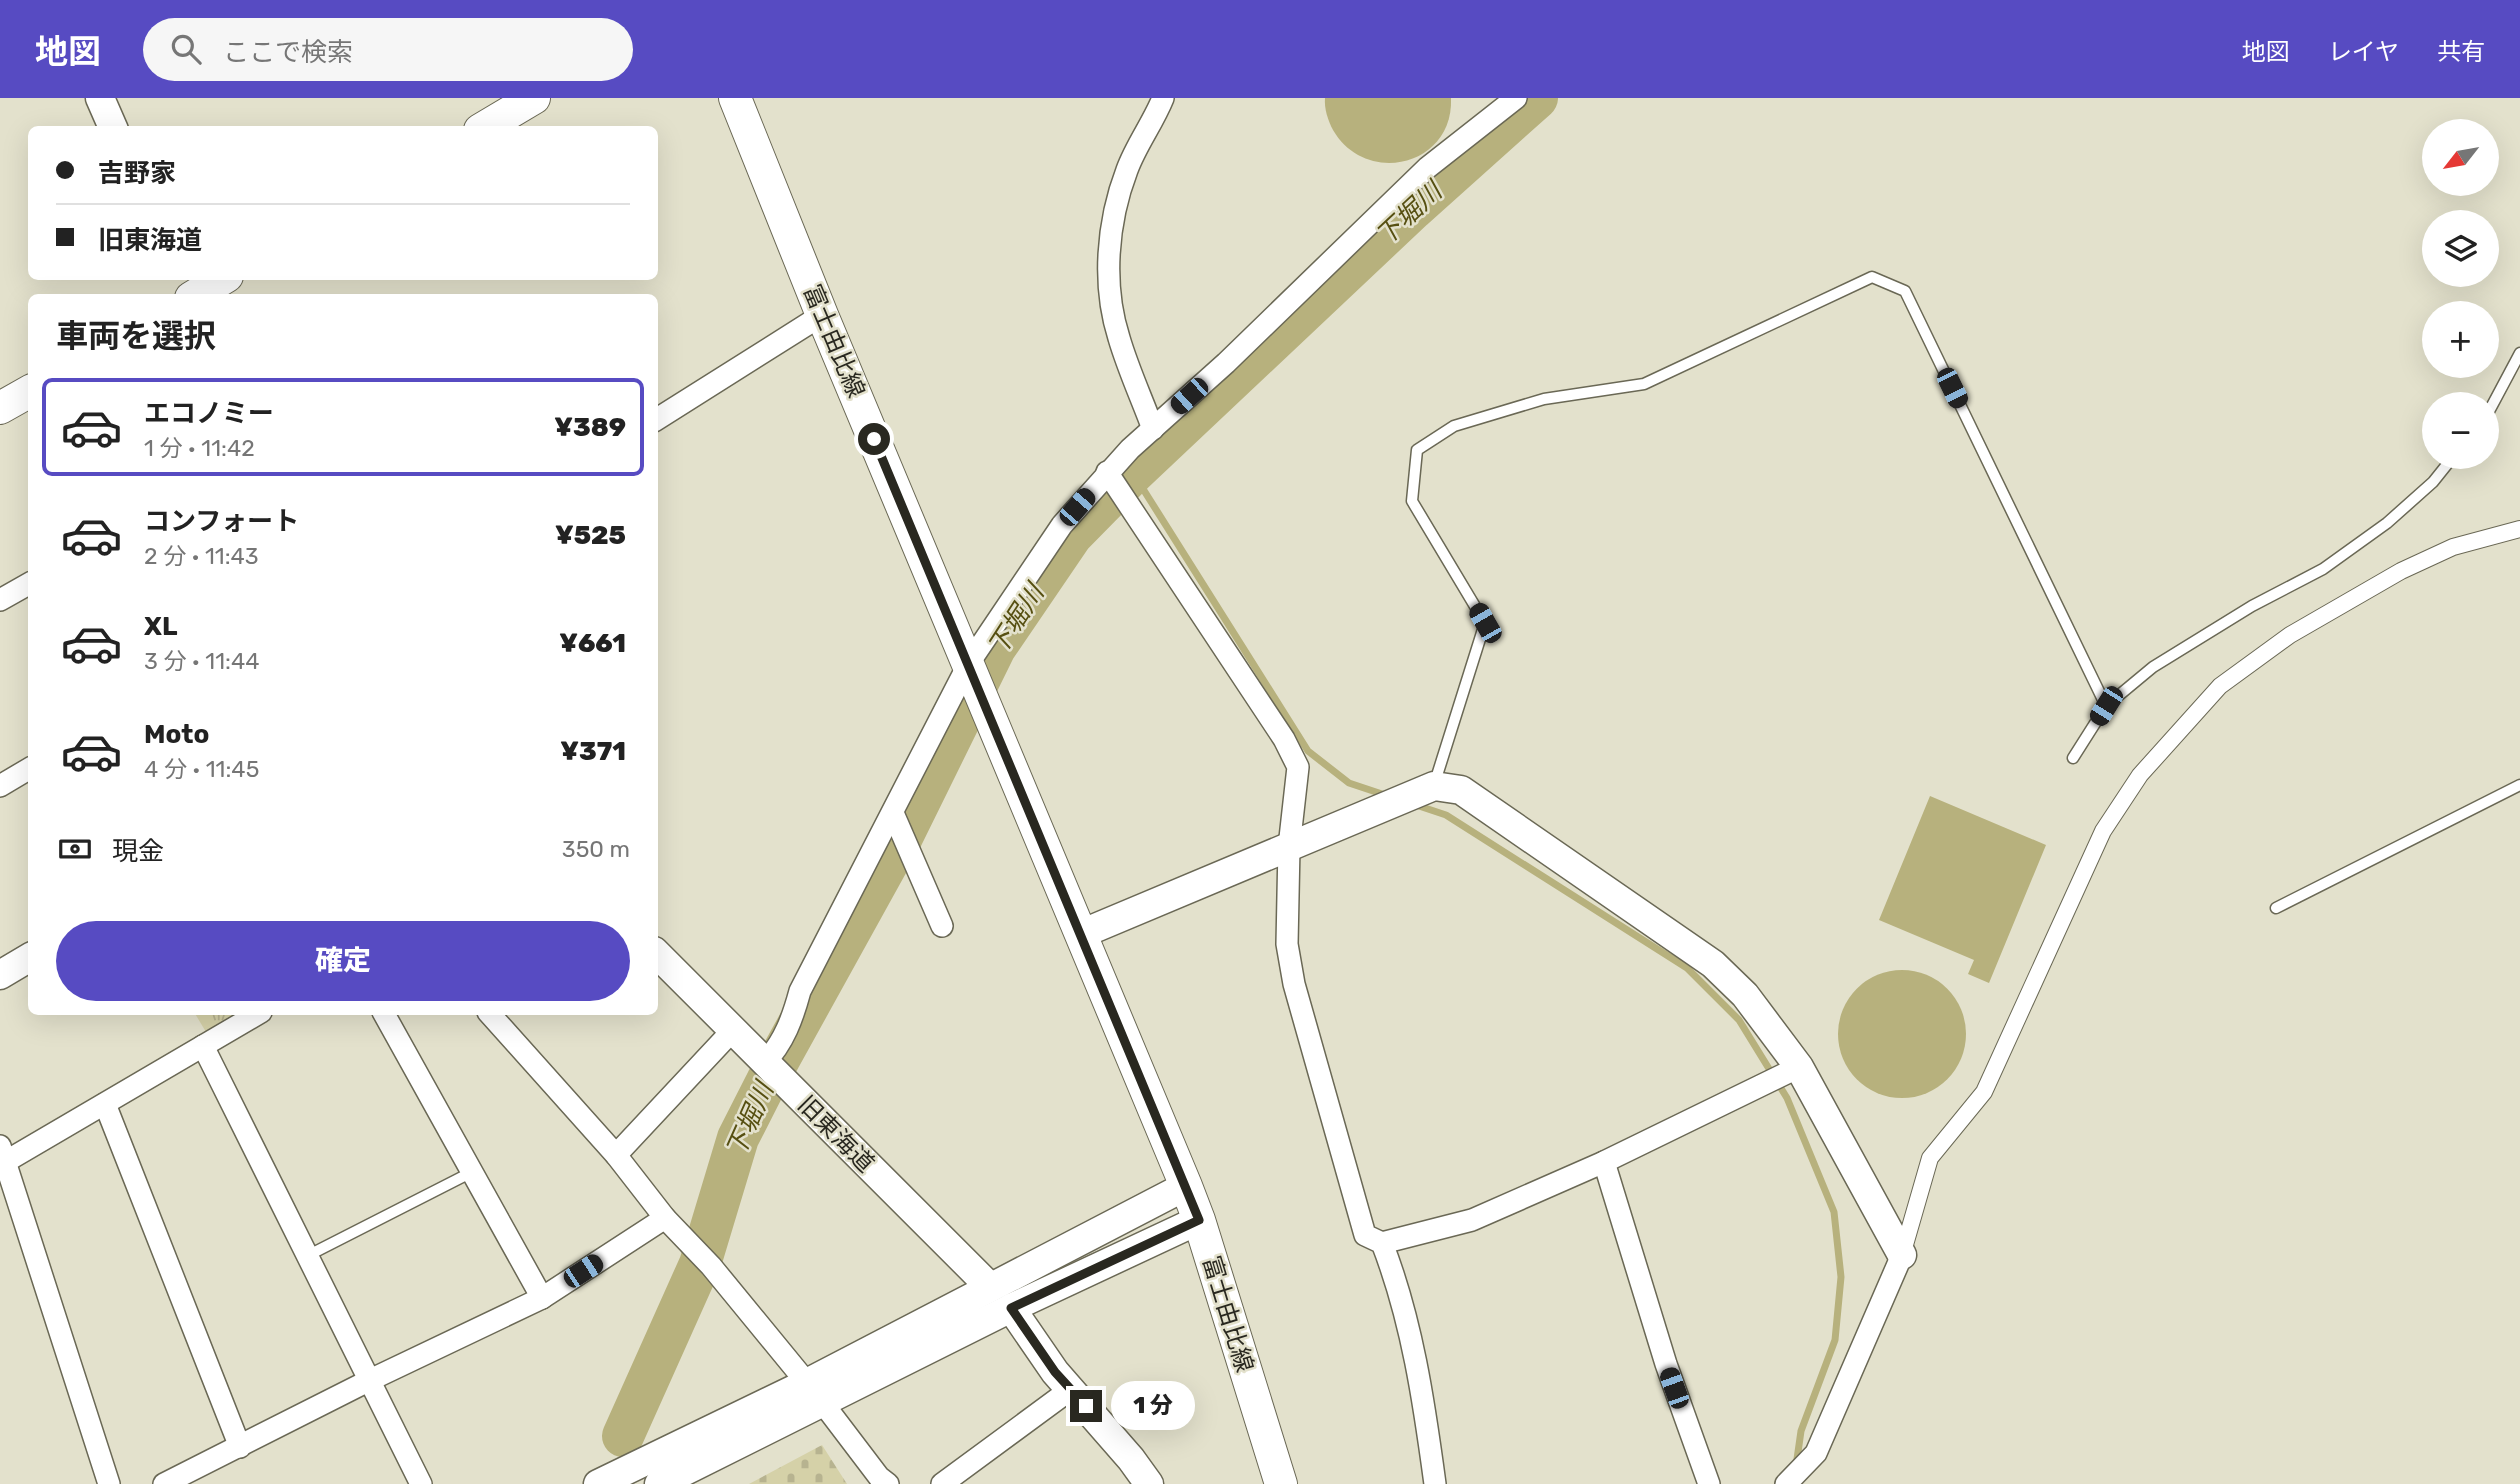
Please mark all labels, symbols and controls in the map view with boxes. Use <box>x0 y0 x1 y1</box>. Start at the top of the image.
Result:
search box <box>143 18 633 81</box>
icon: search <box>167 30 205 68</box>
text: 地図 <box>35 32 101 71</box>
text: ここで検索 <box>223 37 353 68</box>
text: 地図 <box>2242 38 2290 66</box>
text: レイヤ <box>2328 38 2399 66</box>
text: 共有 <box>2437 38 2485 66</box>
north arrow <box>2422 119 2499 196</box>
map controls <box>2422 119 2499 469</box>
text: 吉野家 <box>98 158 176 189</box>
water label: 下堀川 <box>1370 174 1450 252</box>
button: layers <box>2422 210 2499 287</box>
text: 旧東海道 <box>98 225 202 256</box>
street label: 富士由比線 <box>798 280 870 402</box>
button: + <box>2422 301 2499 378</box>
text: 車両を選択 <box>56 317 216 355</box>
car <box>1934 365 1971 411</box>
car <box>1167 374 1212 418</box>
button: − <box>2422 392 2499 469</box>
icon: car <box>60 396 123 459</box>
text: エコノミー <box>144 398 274 429</box>
text: ¥389 <box>554 412 626 443</box>
route start <box>858 423 890 455</box>
text: 1 分 · 11:42 <box>144 434 255 462</box>
car <box>1056 484 1099 530</box>
icon: car <box>60 504 123 567</box>
text: コンフォート <box>144 506 299 537</box>
text: ¥525 <box>555 520 626 551</box>
text: 2 分 · 11:43 <box>144 542 259 570</box>
water label: 下堀川 <box>982 576 1052 661</box>
car <box>1466 600 1505 646</box>
text: XL <box>144 611 177 642</box>
icon: car <box>60 612 123 675</box>
text: ¥661 <box>559 628 626 659</box>
text: 3 分 · 11:44 <box>144 647 259 675</box>
car <box>2086 683 2127 729</box>
text: Moto <box>144 719 209 750</box>
icon: car <box>60 720 123 783</box>
text: ¥371 <box>560 736 626 767</box>
text: 4 分 · 11:45 <box>144 755 259 783</box>
icon: cash <box>56 830 94 868</box>
text: 350 m <box>562 835 630 863</box>
text: 現金 <box>112 836 164 867</box>
button: 確定 <box>56 921 630 1001</box>
water label: 下堀川 <box>720 1075 781 1162</box>
street label: 旧東海道 <box>792 1090 880 1178</box>
car <box>560 1251 607 1291</box>
street label: 富士由比線 <box>1197 1253 1259 1375</box>
car <box>1657 1365 1692 1411</box>
callout: 1 分 <box>1110 1382 1194 1430</box>
route end <box>1070 1390 1102 1422</box>
text: 1 分 <box>1133 1391 1173 1419</box>

